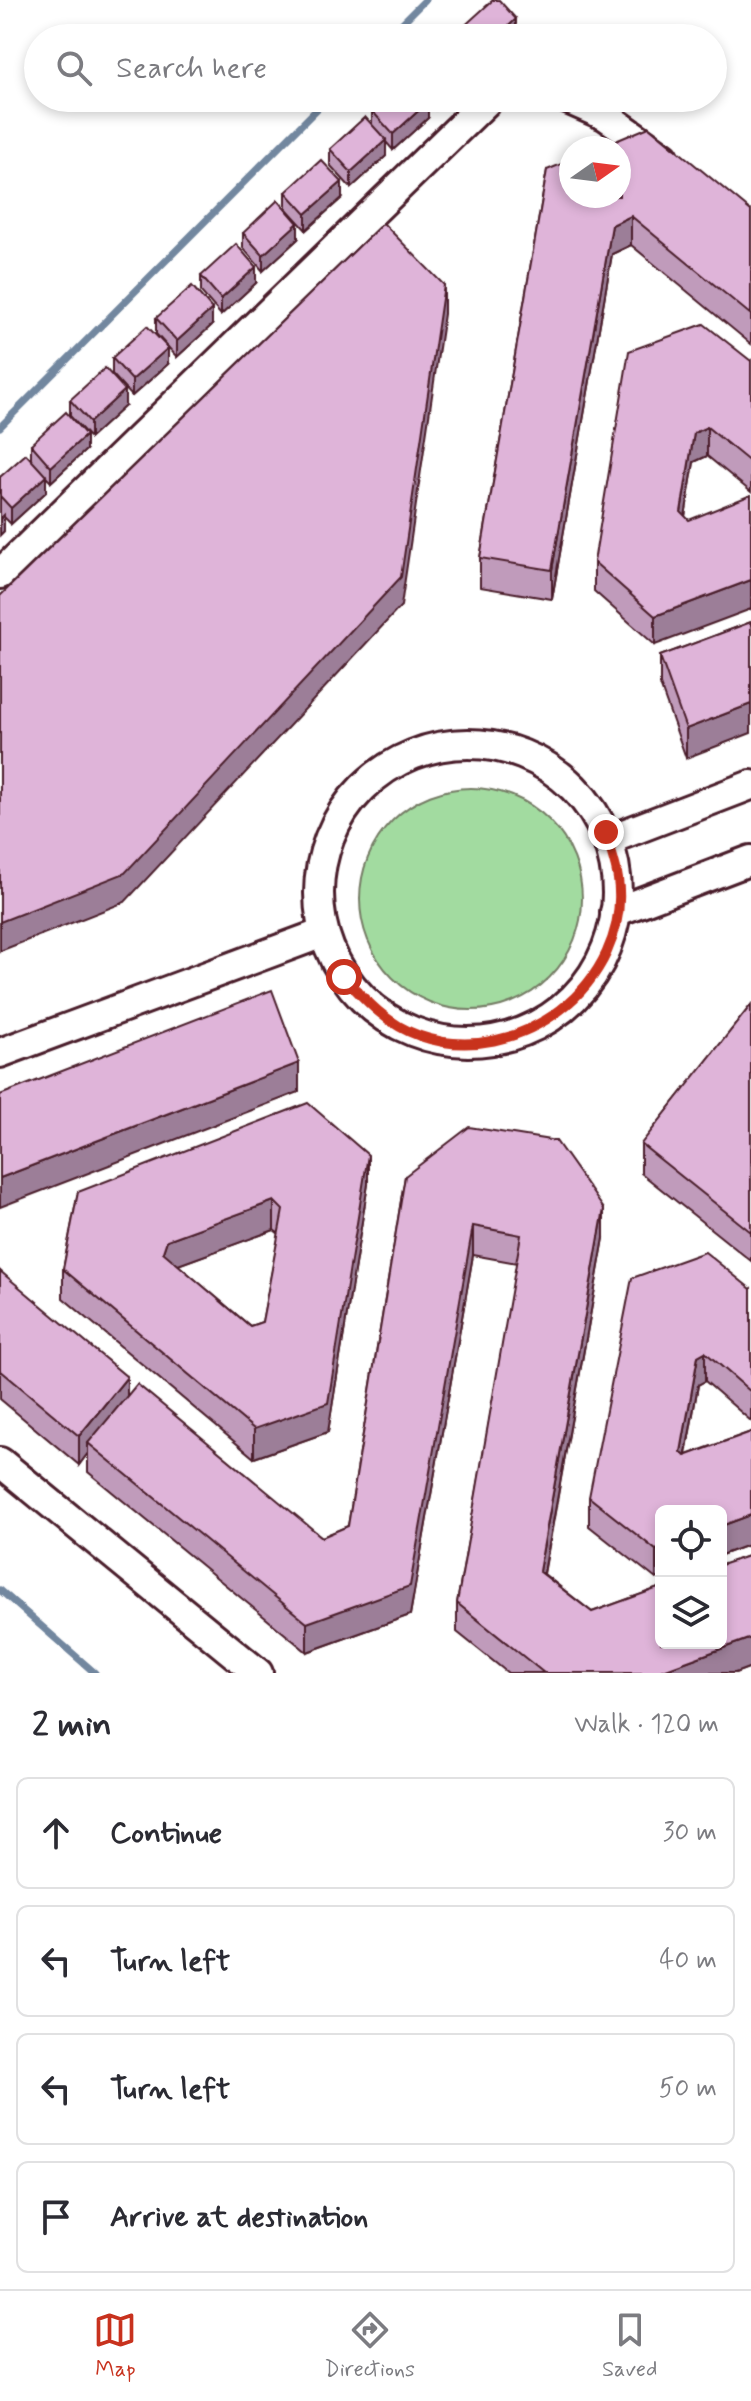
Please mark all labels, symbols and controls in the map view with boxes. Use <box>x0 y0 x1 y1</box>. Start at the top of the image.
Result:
search box <box>24 24 727 112</box>
icon: search <box>52 46 96 90</box>
text: Search here <box>116 49 267 88</box>
north arrow <box>559 136 631 208</box>
route end <box>588 814 624 850</box>
route start <box>326 959 362 995</box>
map controls <box>655 1505 727 1649</box>
button: locate <box>655 1505 727 1577</box>
button: layers <box>655 1577 727 1649</box>
text: 2 min <box>32 1703 112 1748</box>
text: Walk · 120 m <box>574 1708 719 1742</box>
icon: ahead <box>34 1811 78 1855</box>
text: Continue <box>110 1814 222 1853</box>
text: 30 m <box>663 1816 717 1850</box>
icon: left <box>34 1939 78 1983</box>
text: Turn left <box>110 1942 230 1981</box>
text: 40 m <box>659 1944 717 1978</box>
icon: left <box>34 2067 78 2111</box>
text: Turn left <box>110 2070 230 2109</box>
text: 50 m <box>659 2072 717 2106</box>
icon: arrive <box>34 2195 78 2239</box>
text: Arrive at destination <box>110 2198 368 2237</box>
tab: Map <box>93 2308 137 2384</box>
tab: Directions <box>324 2308 415 2384</box>
tab: Saved <box>602 2308 657 2384</box>

